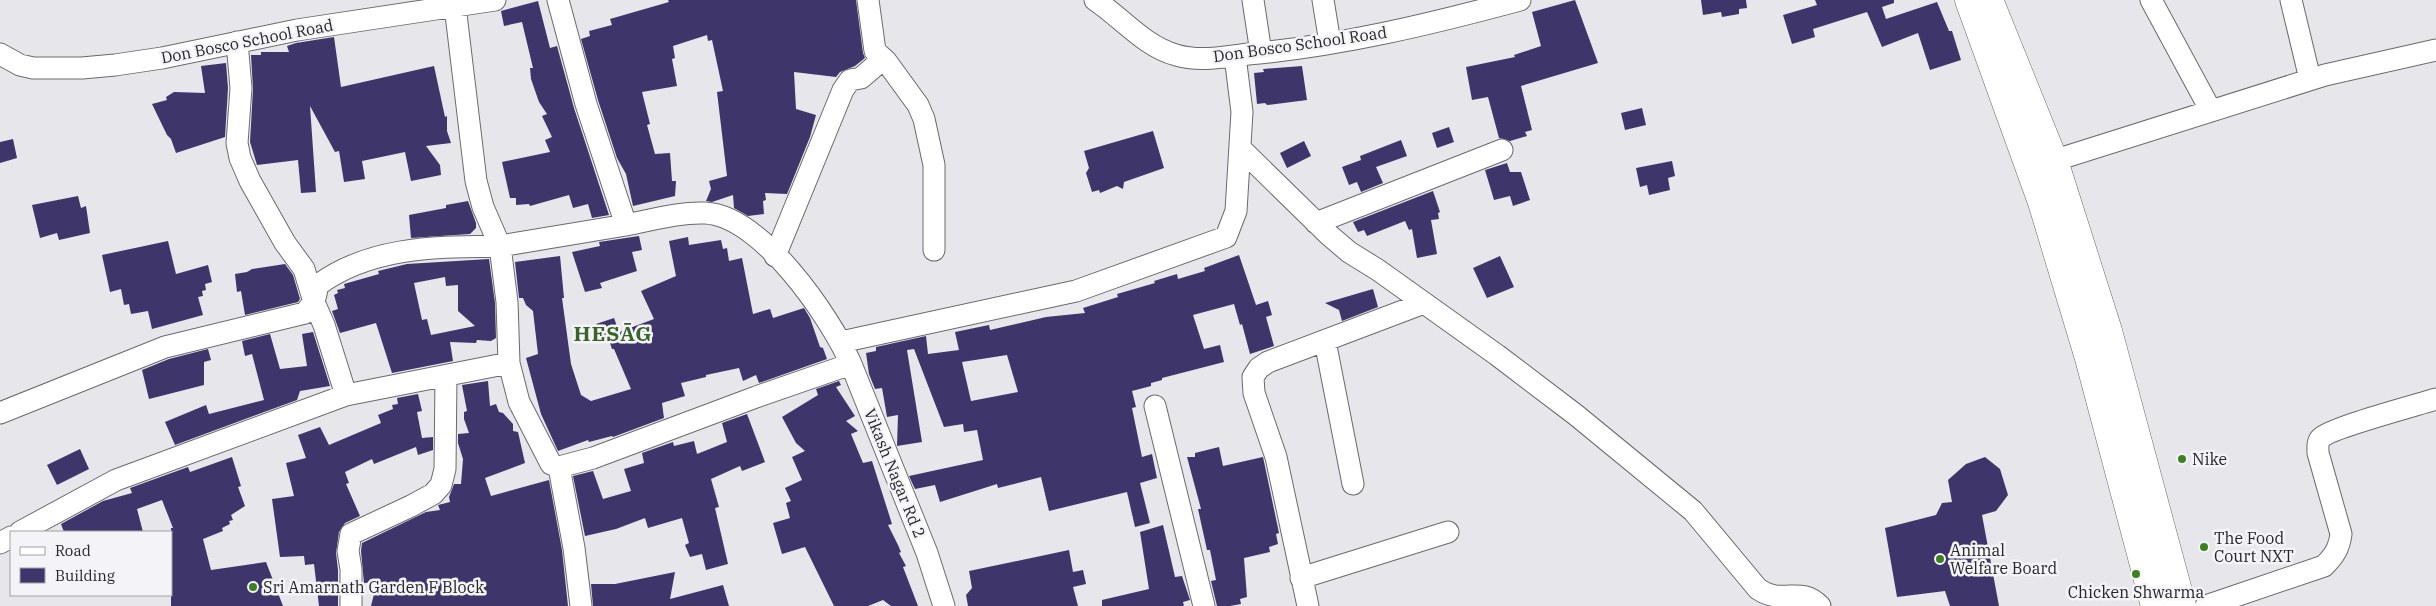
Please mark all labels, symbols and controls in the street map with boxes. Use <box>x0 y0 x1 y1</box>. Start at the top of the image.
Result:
street label: Don Bosco School Road <box>159 14 335 68</box>
street label: Don Bosco School Road <box>1212 22 1388 66</box>
district label: HESĀG <box>574 319 652 347</box>
street label: Vikash Nagar Rd 2 <box>860 405 930 541</box>
place label: Nike <box>2192 449 2227 469</box>
marker: Nike <box>2176 453 2188 465</box>
place label: The Food Court NXT <box>2214 528 2294 566</box>
legend <box>10 531 172 596</box>
place label: Animal Welfare Board <box>1950 540 2057 578</box>
text: Road <box>55 541 91 560</box>
marker: The Food Court NXT <box>2198 541 2210 553</box>
marker: Animal Welfare Board <box>1934 553 1946 565</box>
text: Building <box>55 566 115 585</box>
marker: Chicken Shwarma <box>2130 568 2142 580</box>
place label: Sri Amarnath Garden F Block <box>263 577 485 597</box>
marker: Sri Amarnath Garden F Block <box>247 581 259 593</box>
place label: Chicken Shwarma <box>2068 582 2205 602</box>

